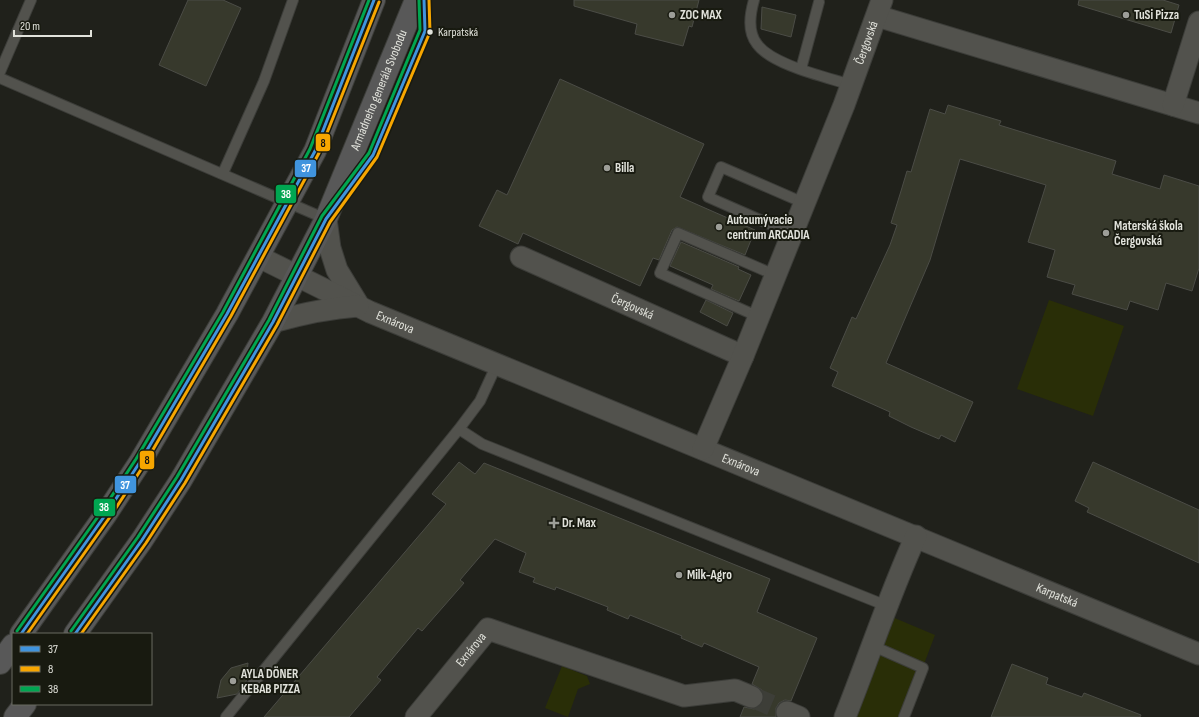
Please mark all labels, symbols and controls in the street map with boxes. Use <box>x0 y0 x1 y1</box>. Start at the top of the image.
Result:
place label: ZOC MAX <box>680 7 723 23</box>
place label: TuSi Pizza <box>1134 7 1179 23</box>
marker: ZOC MAX <box>667 10 677 20</box>
marker: TuSi Pizza <box>1121 10 1131 20</box>
scale bar <box>14 12 91 38</box>
text: 20 m <box>20 19 40 34</box>
street label: Čergovská <box>850 19 882 67</box>
place label: Karpatská <box>438 25 478 40</box>
street label: Armádneho generála Svobodu <box>347 27 411 154</box>
marker: Karpatská <box>425 27 435 37</box>
line badge: 8 <box>315 133 331 152</box>
text: 8 <box>320 137 326 150</box>
line badge: 37 <box>294 159 317 178</box>
place label: Billa <box>615 160 634 176</box>
text: 37 <box>301 162 311 175</box>
marker: Billa <box>602 163 612 173</box>
line badge: 38 <box>275 184 297 204</box>
text: 38 <box>281 188 291 201</box>
place label: Autoumývacie centrum ARCADIA <box>726 212 810 243</box>
place label: Materská škola Čergovská <box>1114 218 1183 249</box>
marker: Autoumývacie centrum ARCADIA <box>714 222 724 232</box>
marker: Materská škola Čergovská <box>1101 228 1111 238</box>
street label: Čergovská <box>609 289 656 323</box>
street label: Exnárova <box>374 307 416 337</box>
line badge: 8 <box>139 450 155 470</box>
street label: Exnárova <box>719 450 762 480</box>
text: 8 <box>144 454 150 467</box>
line badge: 37 <box>114 475 137 494</box>
text: 37 <box>120 479 130 492</box>
line badge: 38 <box>93 498 116 517</box>
text: 38 <box>99 501 109 514</box>
place label: Dr. Max <box>562 515 597 531</box>
marker: Dr. Max <box>549 518 559 528</box>
place label: Milk-Agro <box>687 567 732 583</box>
marker: Milk-Agro <box>674 570 684 580</box>
street label: Karpatská <box>1034 580 1080 611</box>
street label: Exnárova <box>452 629 490 670</box>
legend <box>12 633 152 705</box>
text: 37 <box>48 642 58 657</box>
text: 8 <box>48 662 53 677</box>
place label: AYLA DÖNER KEBAB PIZZA <box>240 666 301 697</box>
marker: AYLA DÖNER KEBAB PIZZA <box>228 676 238 686</box>
text: 38 <box>48 682 58 697</box>

